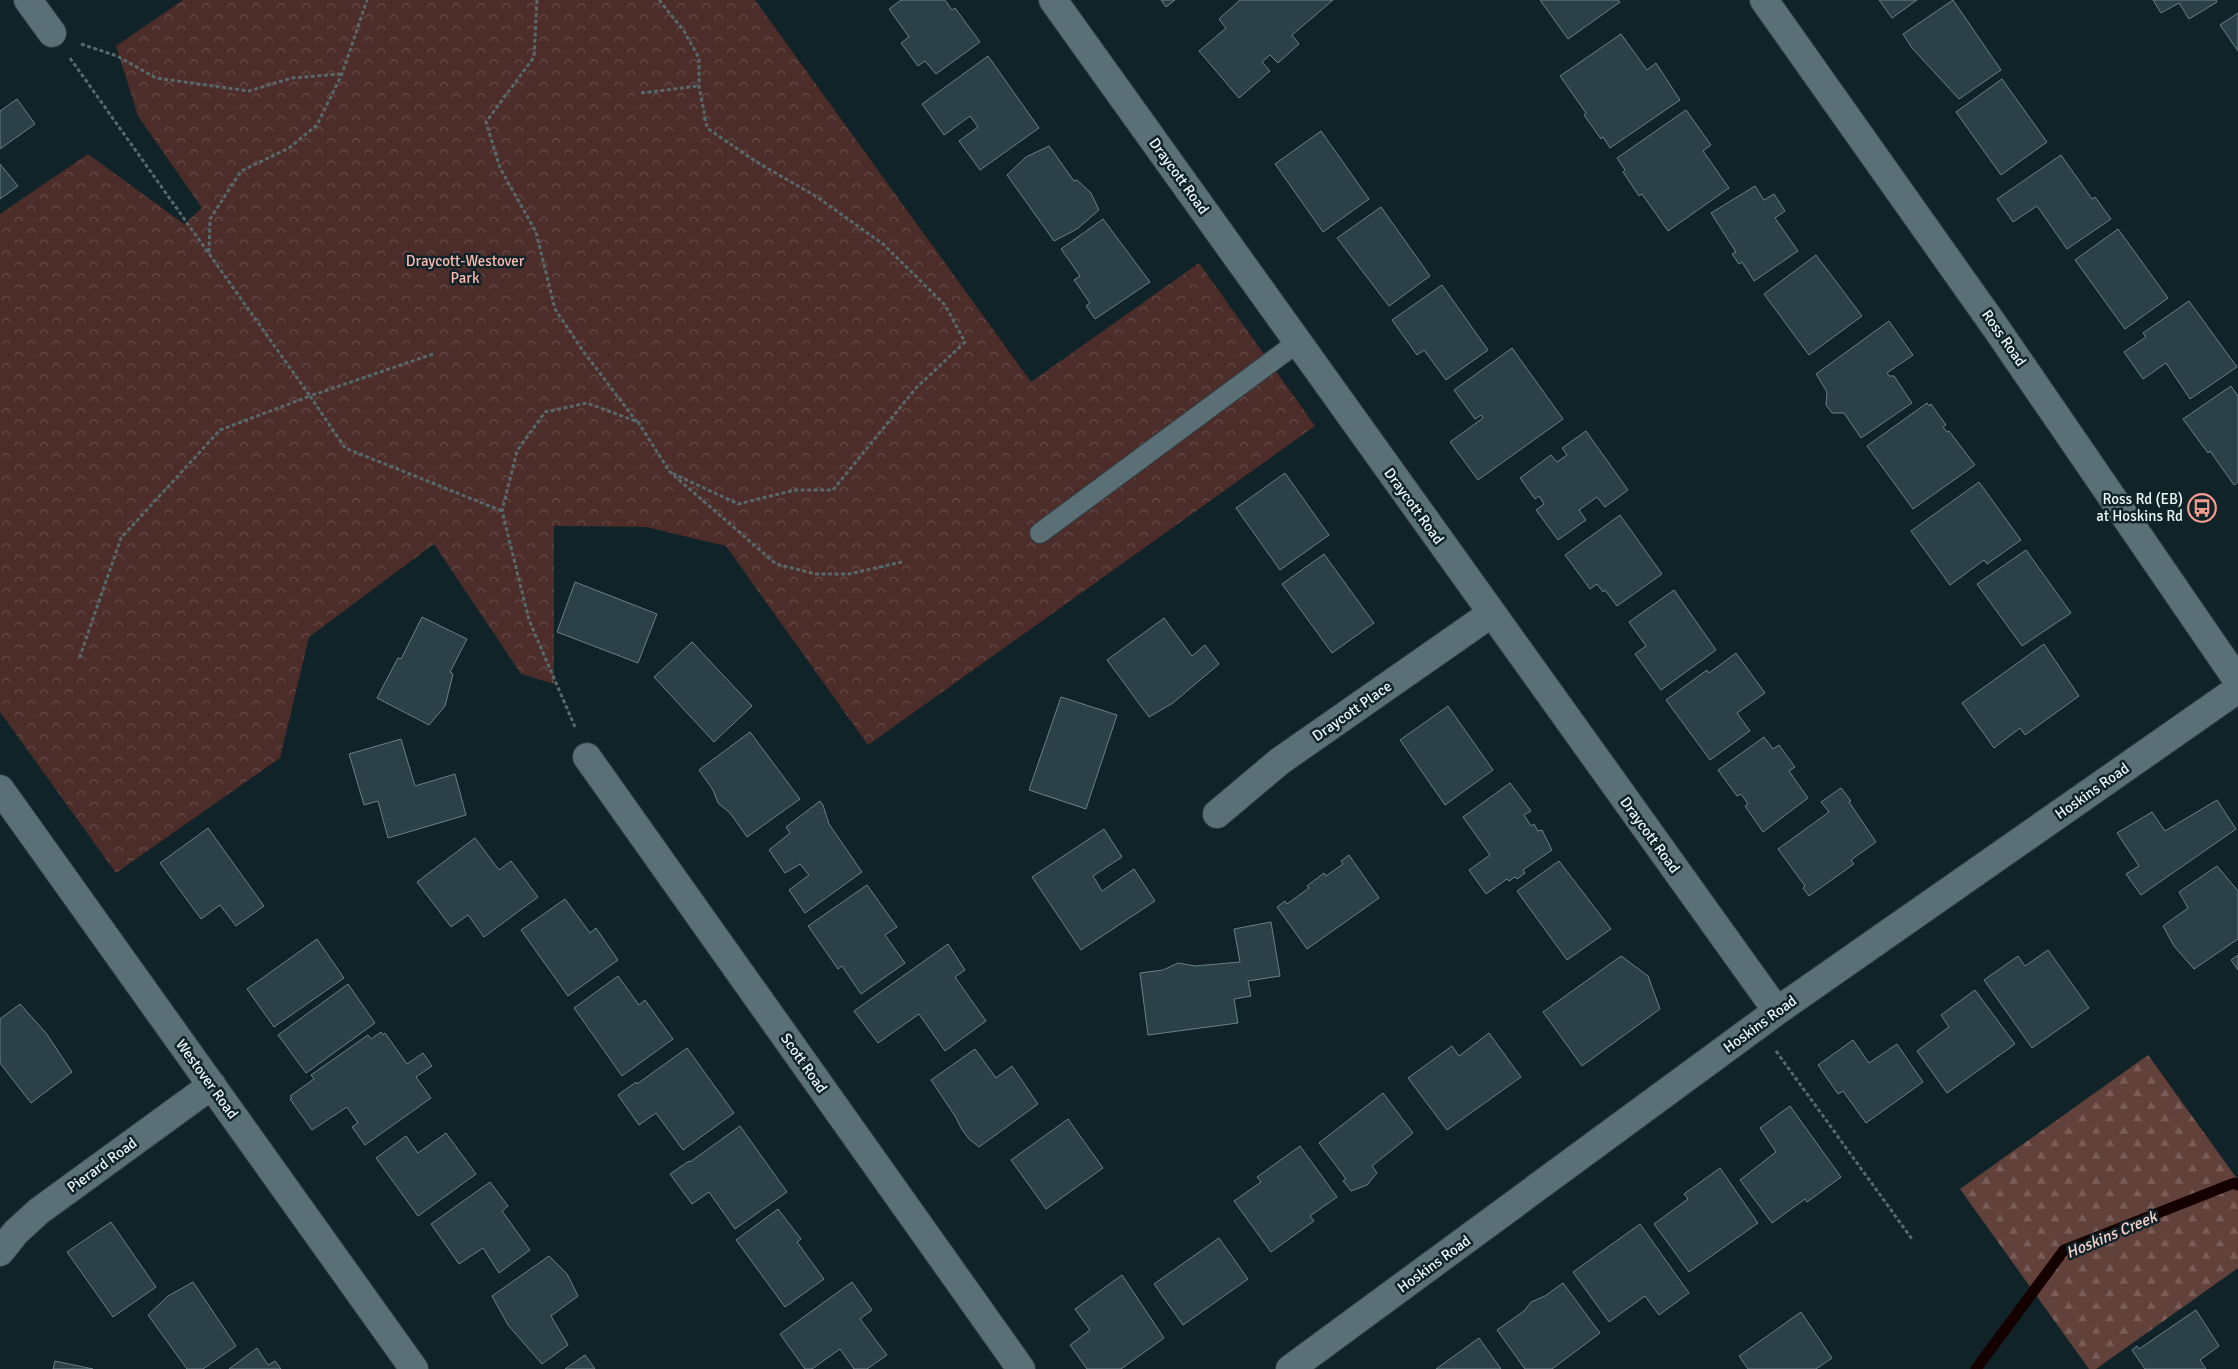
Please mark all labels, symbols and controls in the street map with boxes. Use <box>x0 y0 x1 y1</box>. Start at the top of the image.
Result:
street label: Draycott Road <box>1145 134 1213 218</box>
park label: Draycott-Westover Park <box>406 252 525 287</box>
street label: Ross Road <box>1978 306 2030 370</box>
street label: Draycott Road <box>1380 464 1448 548</box>
place label: Ross Rd (EB) at Hoskins Rd <box>2096 490 2183 525</box>
bus stop icon: Ross Rd (EB) at Hoskins Rd <box>2187 493 2217 523</box>
street label: Draycott Place <box>1309 677 1395 745</box>
street label: Hoskins Road <box>2052 759 2132 823</box>
street label: Draycott Road <box>1616 793 1684 877</box>
street label: Hoskins Road <box>1720 991 1800 1057</box>
street label: Scott Road <box>777 1030 831 1096</box>
street label: Westover Road <box>172 1036 242 1122</box>
street label: Pierard Road <box>64 1134 140 1196</box>
water label: Hoskins Creek <box>2063 1206 2162 1263</box>
street label: Hoskins Road <box>1394 1231 1474 1297</box>

